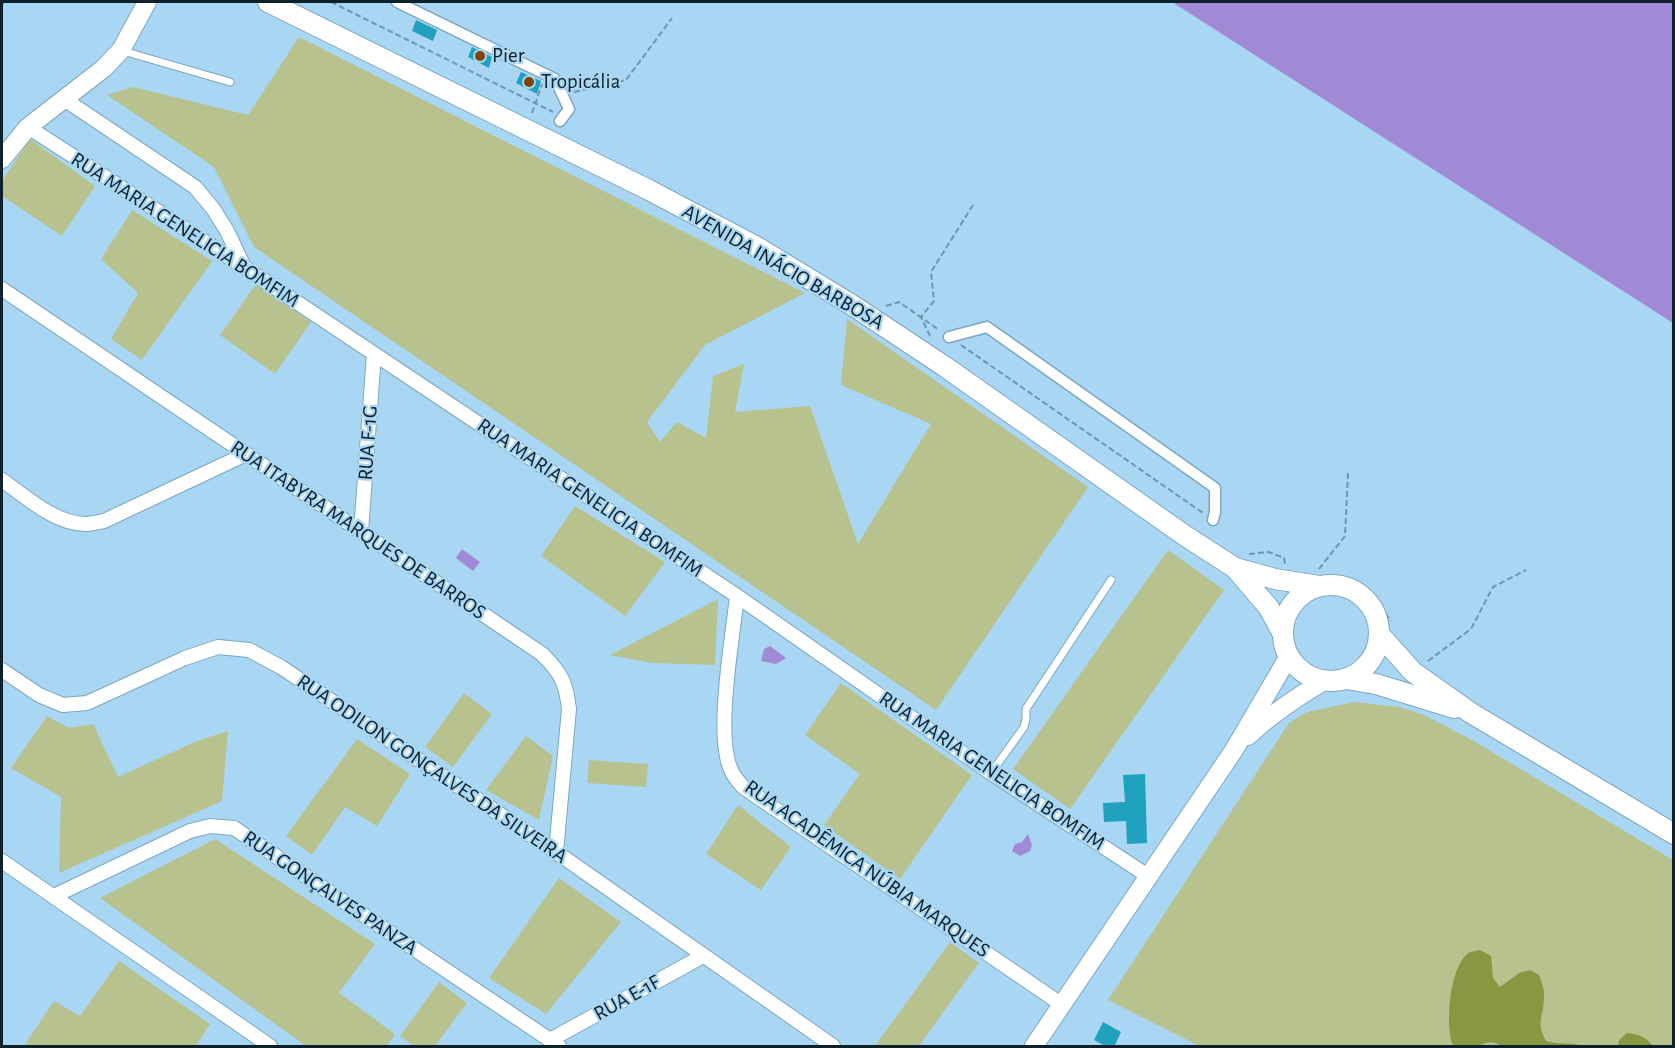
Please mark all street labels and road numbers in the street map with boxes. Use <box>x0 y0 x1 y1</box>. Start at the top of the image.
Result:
street label: RUA MARIA GENELICIA BOMFIM <box>66 147 304 313</box>
street label: AVENIDA INÁCIO BARBOSA <box>678 199 888 335</box>
street label: RUA F-1G <box>353 405 383 481</box>
street label: RUA MARIA GENELICIA BOMFIM <box>472 413 708 583</box>
street label: RUA ITABYRA MARQUES DE BARROS <box>225 435 491 625</box>
street label: RUA ODILON GONÇALVES DA SILVEIRA <box>292 669 572 869</box>
street label: RUA MARIA GENELICIA BOMFIM <box>874 686 1110 856</box>
street label: RUA ACADÊMICA NÚBIA MARQUES <box>740 775 994 963</box>
street label: RUA GONÇALVES PANZA <box>238 825 422 961</box>
street label: RUA E-1F <box>589 970 665 1026</box>

